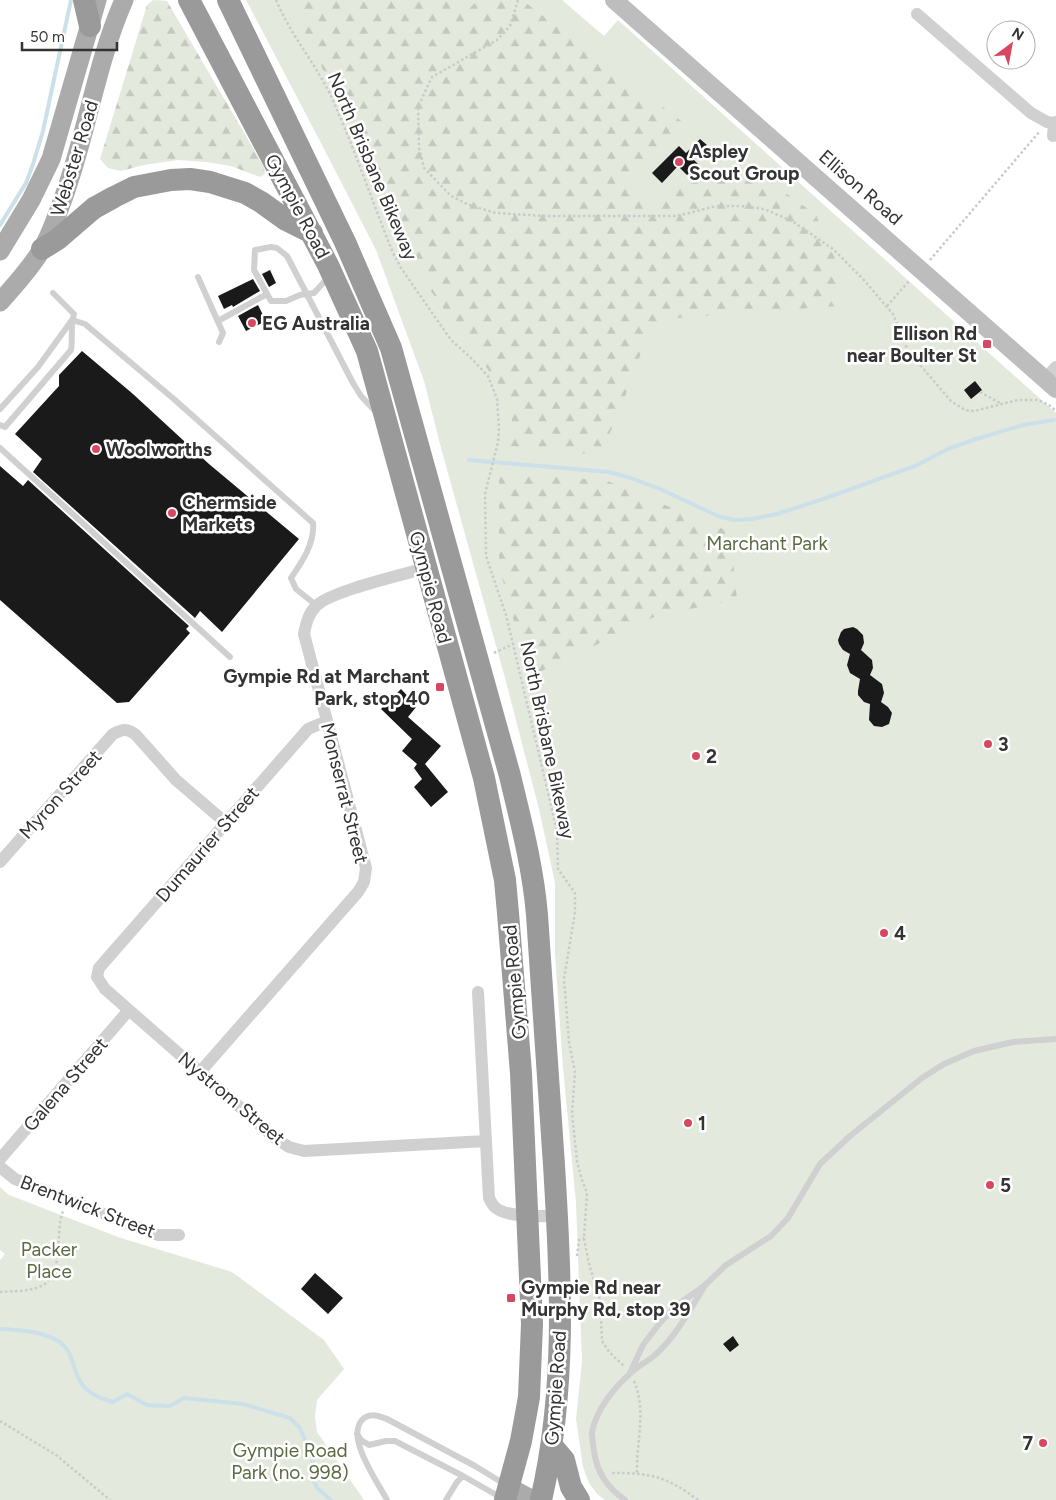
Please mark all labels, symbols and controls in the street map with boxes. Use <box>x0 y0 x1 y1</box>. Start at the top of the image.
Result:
scale bar <box>22 20 118 52</box>
north arrow <box>986 20 1036 70</box>
text: N <box>1009 24 1027 44</box>
text: 50 m <box>30 28 65 46</box>
street label: North Brisbane Bikeway <box>323 69 423 264</box>
street label: Webster Road <box>46 97 103 219</box>
place label: Aspley Scout Group <box>689 140 799 185</box>
street label: Ellison Road <box>814 145 907 230</box>
street label: Gympie Road <box>260 150 335 262</box>
marker: Aspley Scout Group <box>673 156 685 168</box>
place label: EG Australia <box>262 312 370 335</box>
marker: EG Australia <box>246 317 258 329</box>
place label: Ellison Rd near Boulter St <box>847 322 977 367</box>
marker: Ellison Rd near Boulter St <box>981 338 993 350</box>
place label: Woolworths <box>106 438 212 461</box>
marker: Woolworths <box>90 443 102 455</box>
place label: Chermside Markets <box>182 491 277 536</box>
marker: Chermside Markets <box>166 507 178 519</box>
street label: Gympie Road <box>405 529 457 646</box>
park label: Marchant Park <box>706 532 828 555</box>
street label: North Brisbane Bikeway <box>515 639 580 841</box>
place label: Gympie Rd at Marchant Park, stop 40 <box>223 665 430 710</box>
marker: Gympie Rd at Marchant Park, stop 40 <box>434 681 446 693</box>
street label: Monserrat Street <box>316 720 373 866</box>
place label: 3 <box>998 733 1009 756</box>
marker: 3 <box>982 738 994 750</box>
street label: Myron Street <box>14 745 106 844</box>
place label: 2 <box>706 745 717 768</box>
marker: 2 <box>690 750 702 762</box>
street label: Dumaurier Street <box>151 782 264 907</box>
place label: 4 <box>894 922 906 945</box>
street label: Gympie Road <box>498 924 531 1040</box>
marker: 4 <box>878 927 890 939</box>
street label: Galena Street <box>18 1033 112 1136</box>
street label: Nystrom Street <box>174 1047 290 1150</box>
place label: 1 <box>698 1112 706 1135</box>
marker: 1 <box>682 1117 694 1129</box>
street label: Brentwick Street <box>17 1170 159 1243</box>
place label: 5 <box>1000 1174 1011 1197</box>
marker: 5 <box>984 1179 996 1191</box>
park label: Packer Place <box>21 1238 78 1283</box>
place label: Gympie Rd near Murphy Rd, stop 39 <box>521 1276 691 1321</box>
marker: Gympie Rd near Murphy Rd, stop 39 <box>505 1292 517 1304</box>
street label: Gympie Road <box>540 1330 571 1446</box>
place label: 7 <box>1022 1432 1033 1455</box>
marker: 7 <box>1037 1437 1049 1449</box>
park label: Gympie Road Park (no. 998) <box>231 1439 349 1484</box>

